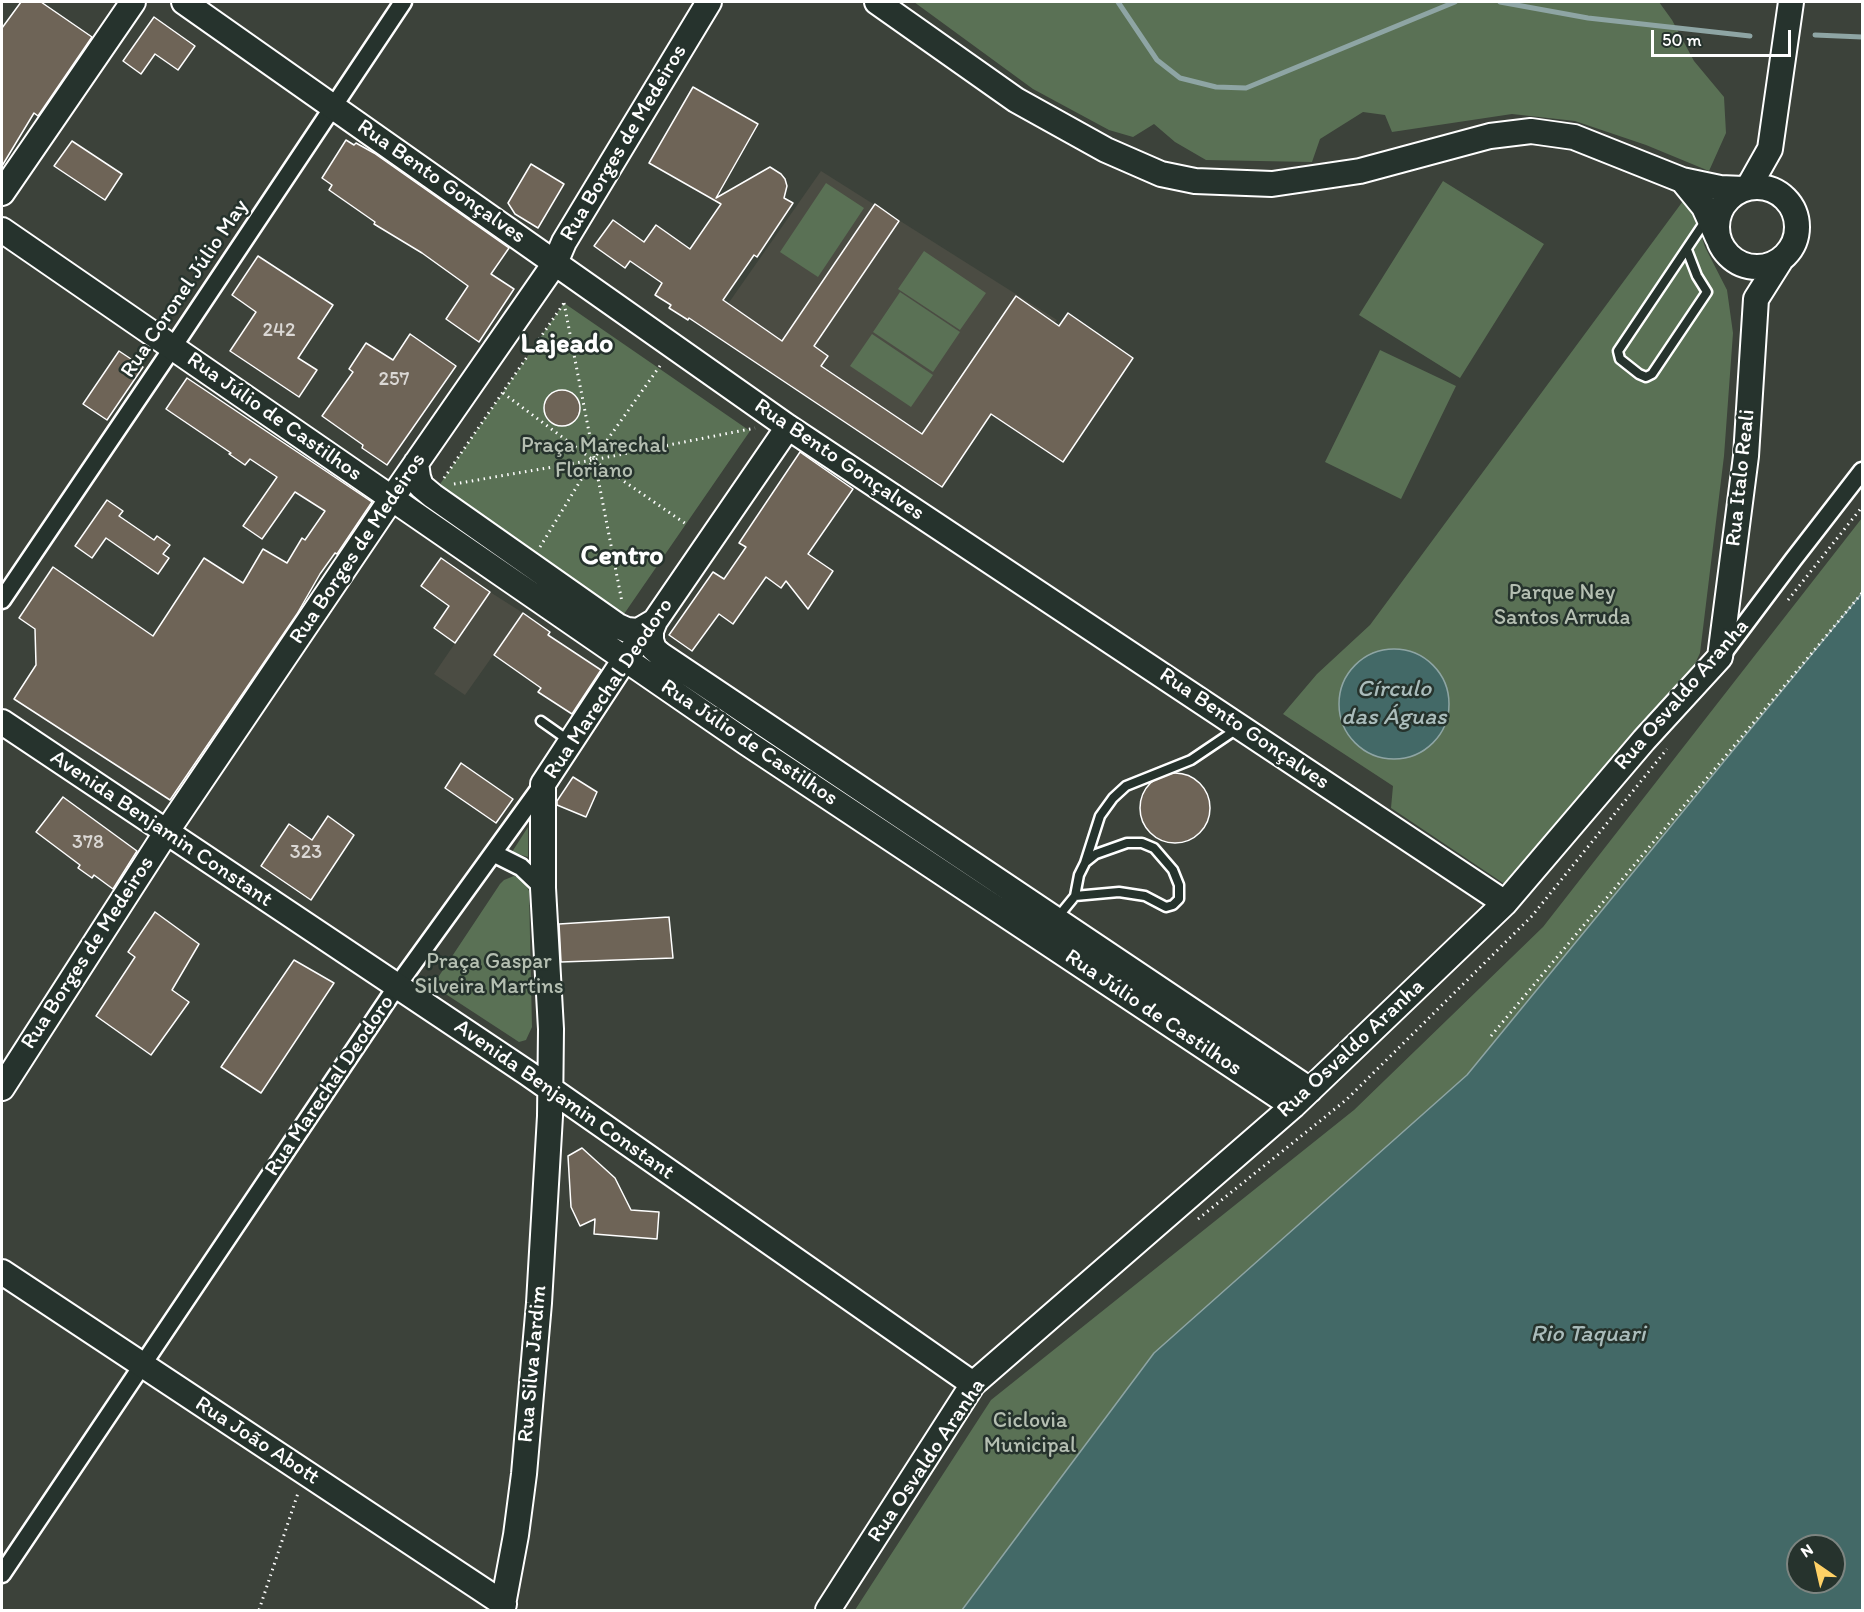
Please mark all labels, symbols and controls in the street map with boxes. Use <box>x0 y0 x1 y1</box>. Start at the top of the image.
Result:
scale bar <box>1654 18 1794 56</box>
text: 50 m <box>1662 29 1702 51</box>
street label: Rua Borges de Medeiros <box>555 40 693 246</box>
street label: Rua Bento Gonçalves <box>352 114 530 250</box>
street label: Rua Coronel Júlio May <box>115 195 255 383</box>
house number: 242 <box>262 319 296 343</box>
district label: Lajeado <box>521 328 613 362</box>
street label: Rua Júlio de Castilhos <box>181 347 367 487</box>
house number: 257 <box>379 368 409 392</box>
street label: Rua Bento Gonçalves <box>749 393 929 527</box>
street label: Rua Italo Reali <box>1721 408 1761 548</box>
park label: Praça Marechal Floriano <box>521 433 667 484</box>
street label: Rua Borges de Medeiros <box>284 448 432 650</box>
district label: Centro <box>581 540 663 574</box>
park label: Parque Ney Santos Arruda <box>1494 580 1630 632</box>
street label: Rua Marechal Deodoro <box>539 593 679 785</box>
street label: Rua Osvaldo Aranha <box>1609 614 1755 776</box>
street label: Rua Bento Gonçalves <box>1154 662 1334 796</box>
street label: Rua Júlio de Castilhos <box>656 674 842 812</box>
water label: Círculo das Águas <box>1341 676 1447 732</box>
street label: Avenida Benjamin Constant <box>45 745 277 913</box>
house number: 378 <box>72 831 104 855</box>
house number: 323 <box>290 841 322 865</box>
street label: Rua Borges de Medeiros <box>16 852 160 1054</box>
street label: Rua Júlio de Castilhos <box>1060 944 1246 1082</box>
park label: Praça Gaspar Silveira Martins <box>414 949 564 1000</box>
street label: Rua Osvaldo Aranha <box>1272 974 1430 1124</box>
street label: Rua Marechal Deodoro <box>260 990 400 1182</box>
street label: Avenida Benjamin Constant <box>449 1014 679 1186</box>
street label: Rua Silva Jardim <box>513 1284 553 1444</box>
water label: Rio Taquari <box>1531 1321 1645 1349</box>
street label: Rua Osvaldo Aranha <box>862 1374 992 1548</box>
street label: Rua João Abott <box>190 1391 324 1491</box>
park label: Ciclovia Municipal <box>984 1408 1076 1460</box>
north arrow <box>1786 1534 1846 1594</box>
text: N <box>1797 1539 1817 1561</box>

